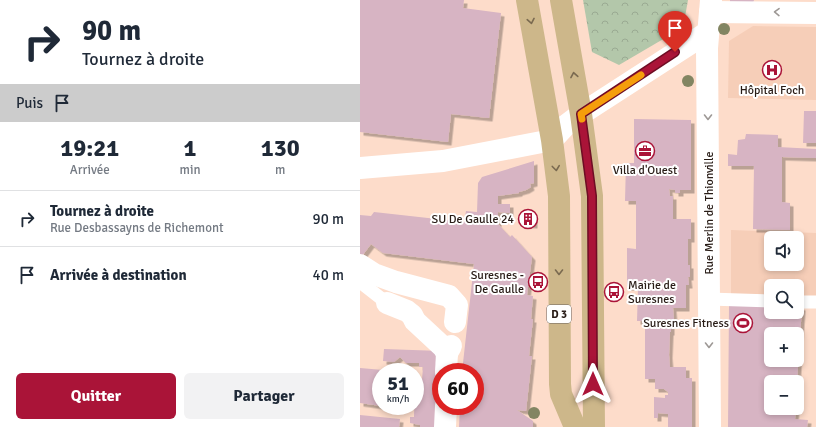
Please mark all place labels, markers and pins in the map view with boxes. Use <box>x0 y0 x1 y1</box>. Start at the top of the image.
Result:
pin <box>658 11 692 52</box>
hospital icon: Hôpital Foch <box>761 59 783 81</box>
place label: Hôpital Foch <box>740 83 804 98</box>
office icon: Villa d'Ouest <box>634 140 656 162</box>
place label: Villa d'Ouest <box>613 163 677 178</box>
building icon: SU De Gaulle 24 <box>517 208 539 230</box>
place label: SU De Gaulle 24 <box>431 212 515 227</box>
place label: Suresnes - De Gaulle <box>471 268 524 297</box>
bus stop icon: Suresnes - De Gaulle <box>527 271 549 293</box>
place label: Mairie de Suresnes <box>628 278 676 307</box>
bus stop icon: Mairie de Suresnes <box>603 281 625 303</box>
sports icon: Suresnes Fitness <box>732 312 754 334</box>
place label: Suresnes Fitness <box>643 316 729 331</box>

